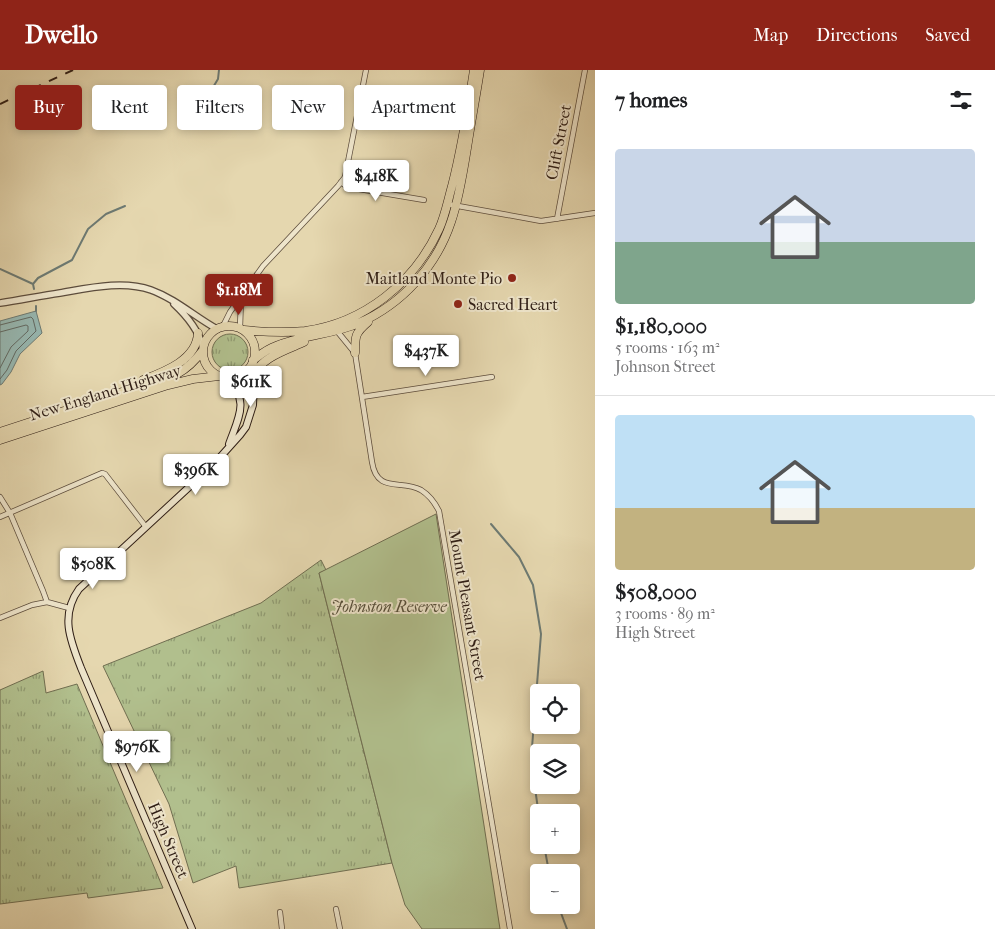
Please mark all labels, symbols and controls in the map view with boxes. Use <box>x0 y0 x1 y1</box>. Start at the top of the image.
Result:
text: Dwello <box>25 21 98 49</box>
text: Map <box>754 25 788 46</box>
text: Directions <box>816 25 897 46</box>
text: Saved <box>925 25 970 46</box>
chip: Buy <box>15 85 82 130</box>
chip: Rent <box>92 85 167 130</box>
chip: Filters <box>177 85 262 130</box>
chip: New <box>272 85 344 130</box>
chip: Apartment <box>354 85 474 130</box>
icon: filters <box>947 86 975 114</box>
text: 7 homes <box>615 88 687 112</box>
street label: Clift Street <box>542 102 575 181</box>
pin: $418K <box>341 160 411 202</box>
text: $418K <box>354 166 398 185</box>
icon: home <box>750 182 840 272</box>
place label: Maitland Monte Pio <box>365 269 502 288</box>
marker: Maitland Monte Pio <box>506 272 518 284</box>
pin: $1.18M <box>198 274 280 316</box>
text: $1.18M <box>216 280 262 299</box>
place label: Sacred Heart <box>468 295 558 314</box>
marker: Sacred Heart <box>452 298 464 310</box>
text: $1,180,000 <box>615 314 707 338</box>
pin: $437K <box>391 334 461 377</box>
text: 5 rooms · 163 m² <box>615 338 720 357</box>
text: $437K <box>404 341 448 360</box>
text: Johnson Street <box>615 357 716 376</box>
street label: New England Highway <box>27 360 184 425</box>
pin: $611K <box>216 366 286 408</box>
text: $611K <box>231 372 271 391</box>
icon: home <box>750 447 840 537</box>
pin: $396K <box>161 454 231 496</box>
text: $396K <box>174 460 218 479</box>
street label: Mount Pleasant Street <box>445 528 490 682</box>
pin: $508K <box>58 548 128 590</box>
text: $508K <box>71 554 115 573</box>
text: $508,000 <box>615 580 697 604</box>
park label: Johnston Reserve <box>331 597 447 616</box>
text: 3 rooms · 89 m² <box>615 604 715 623</box>
text: High Street <box>615 623 696 642</box>
map controls <box>530 684 580 914</box>
button: locate <box>530 684 580 734</box>
pin: $976K <box>102 730 172 773</box>
text: $976K <box>114 737 160 756</box>
button: layers <box>530 744 580 794</box>
street label: High Street <box>144 799 193 881</box>
button: + <box>530 804 580 854</box>
button: − <box>530 864 580 914</box>

